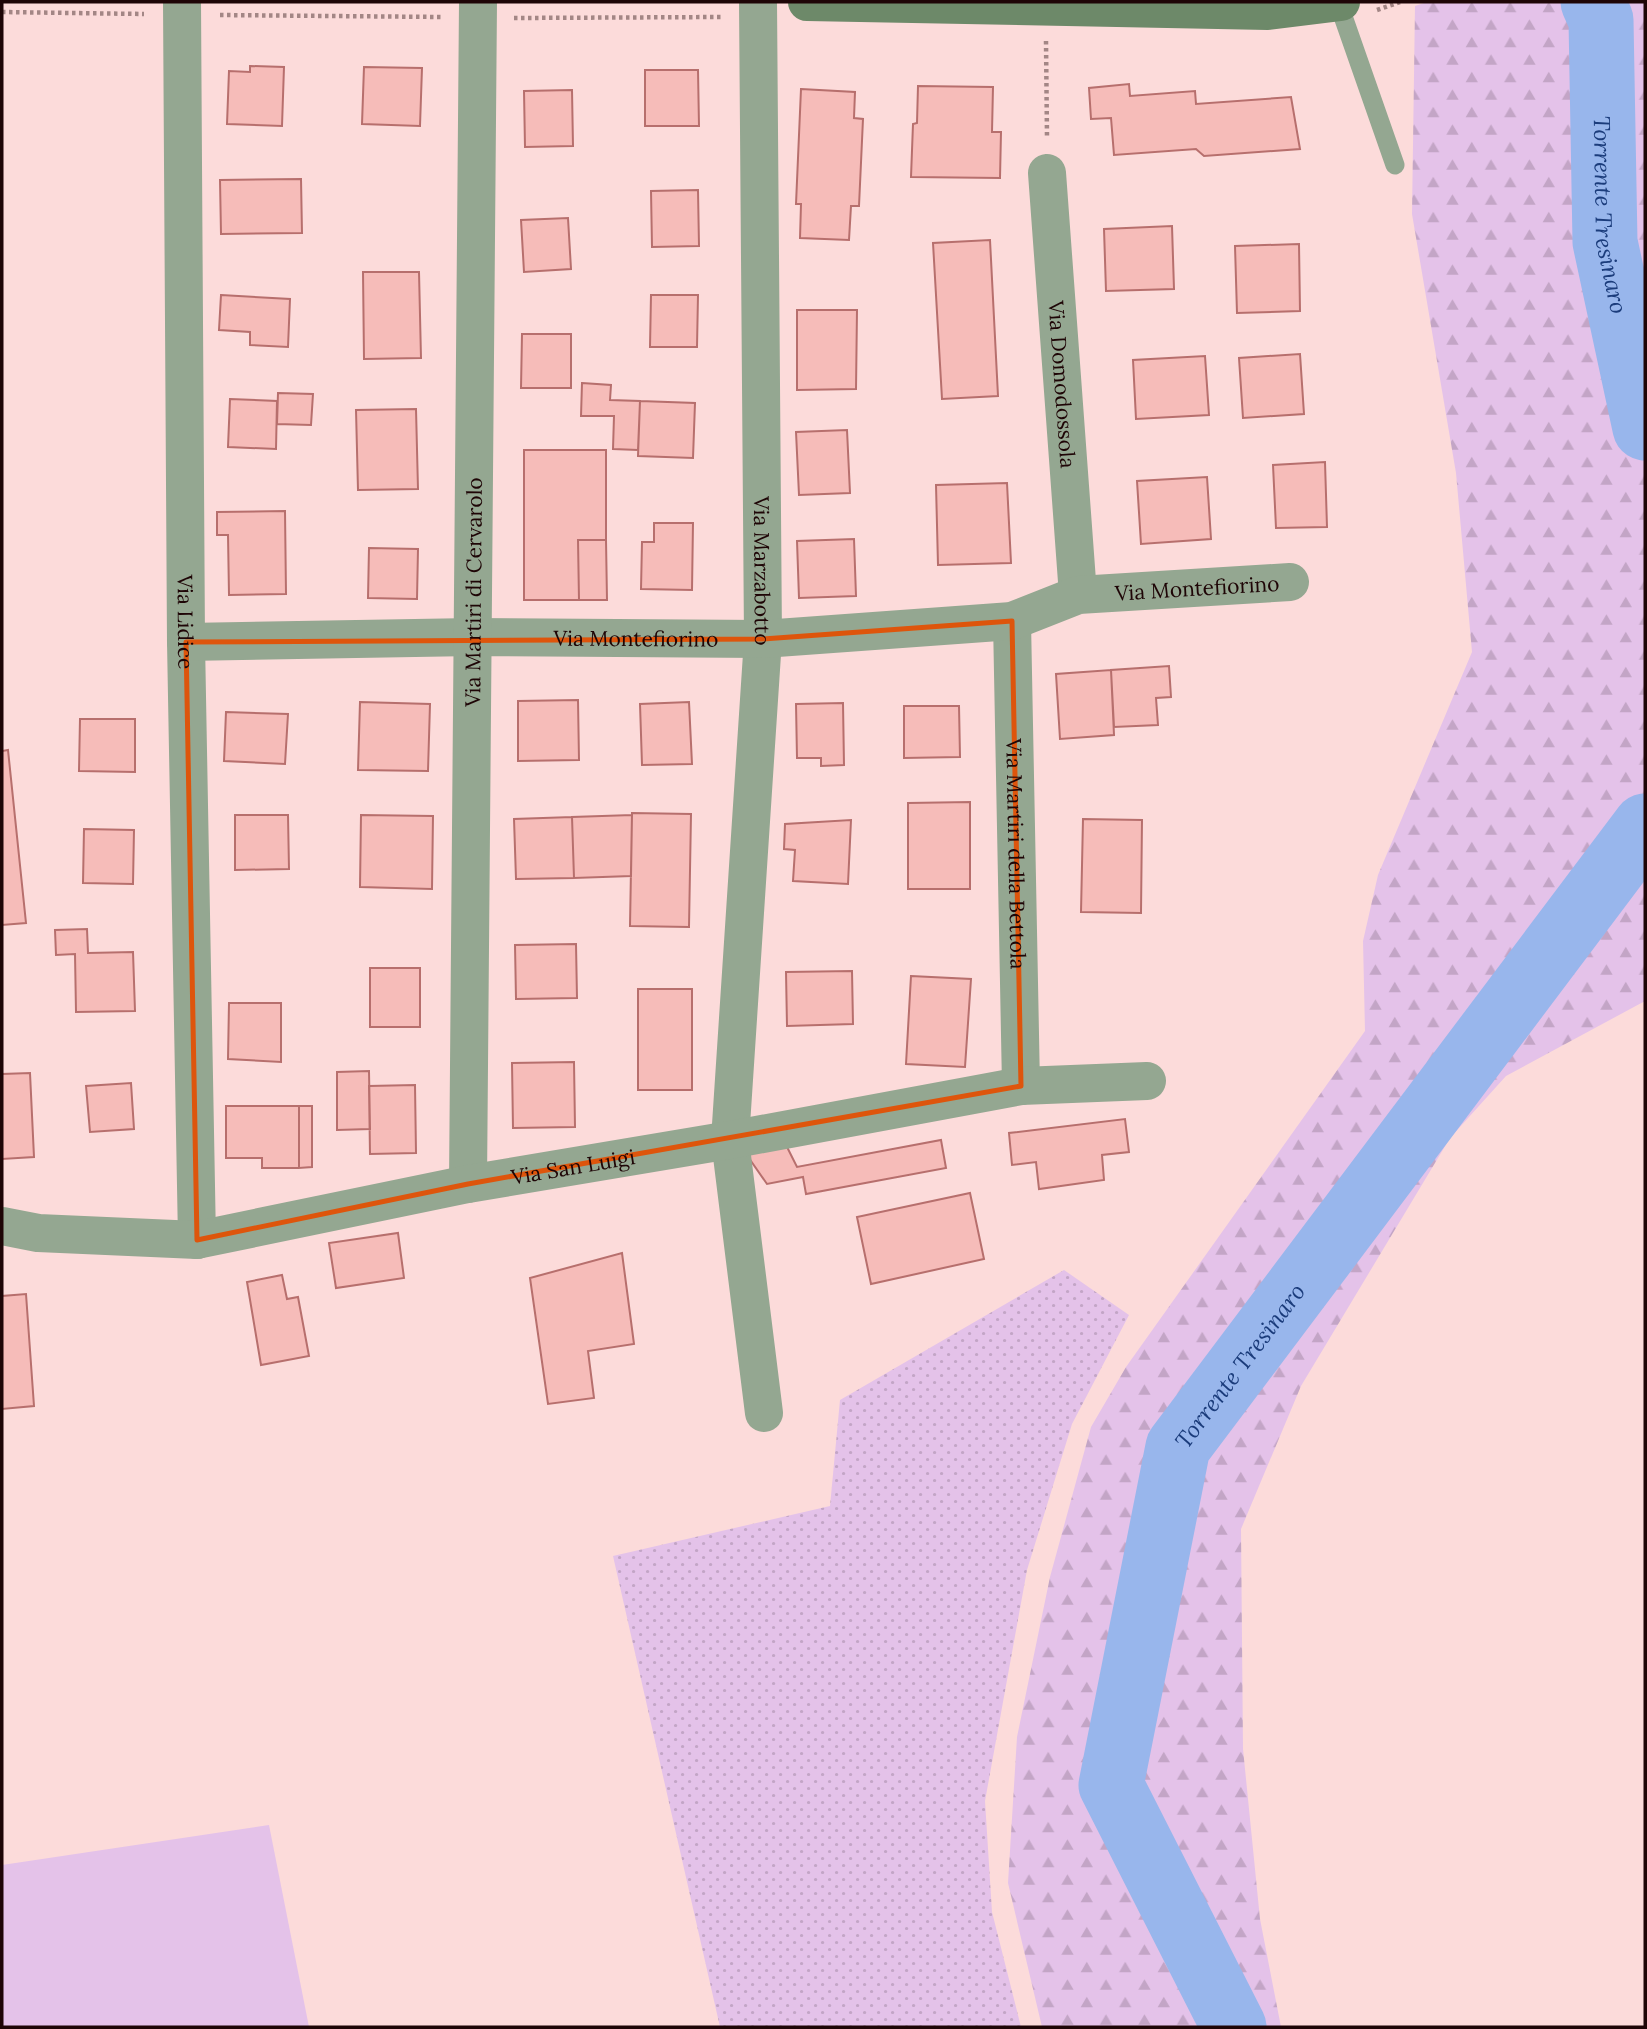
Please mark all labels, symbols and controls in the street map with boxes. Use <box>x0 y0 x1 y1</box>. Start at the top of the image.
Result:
water label: Torrente Tresinaro <box>1588 116 1634 316</box>
street label: Via Domodossola <box>1043 299 1082 469</box>
street label: Via Martiri di Cervarolo <box>459 477 487 708</box>
street label: Via Marzabotto <box>748 495 777 647</box>
street label: Via Montefiorino <box>1113 569 1280 606</box>
street label: Via Lidice <box>172 574 200 670</box>
street label: Via Montefiorino <box>553 624 718 652</box>
street label: Via Martiri della Bettola <box>1001 737 1032 970</box>
street label: Via San Luigi <box>508 1143 637 1190</box>
water label: Torrente Tresinaro <box>1168 1277 1311 1454</box>

